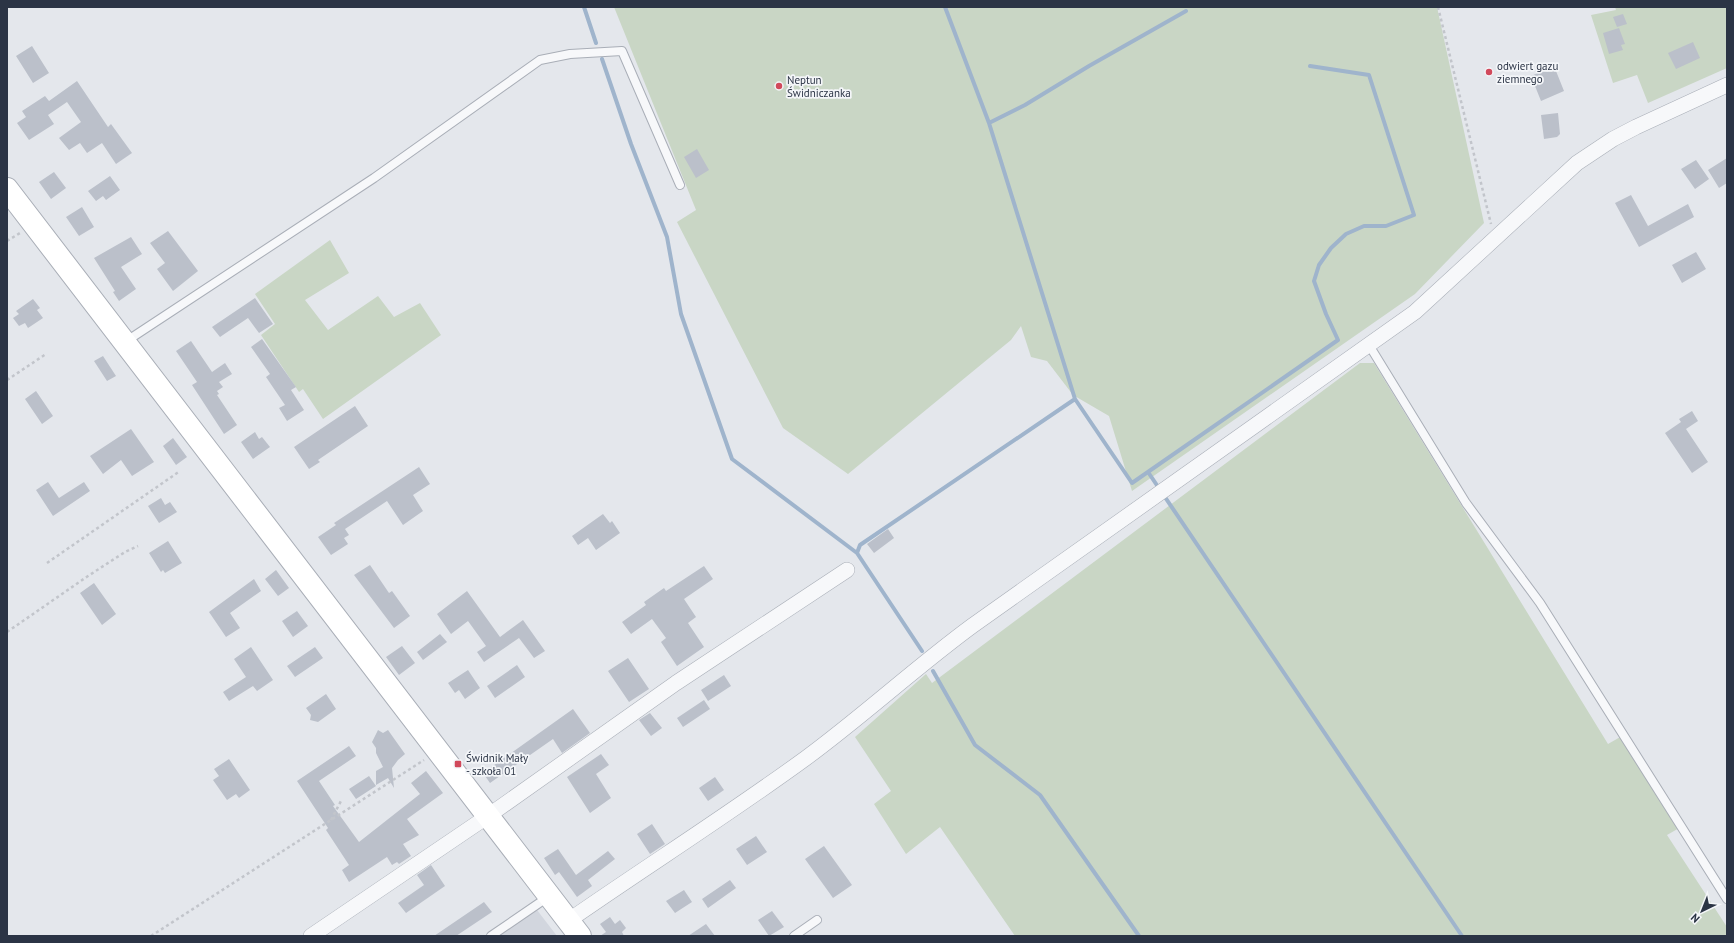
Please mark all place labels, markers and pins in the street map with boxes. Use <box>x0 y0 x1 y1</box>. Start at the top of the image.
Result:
place label: odwiert gazu ziemnego <box>1497 59 1558 86</box>
marker: odwiert gazu ziemnego <box>1484 67 1494 77</box>
place label: Neptun Świdniczanka <box>787 73 851 100</box>
marker: Neptun Świdniczanka <box>774 81 784 91</box>
place label: Świdnik Mały - szkoła 01 <box>466 751 529 778</box>
marker: Świdnik Mały - szkoła 01 <box>453 759 463 769</box>

